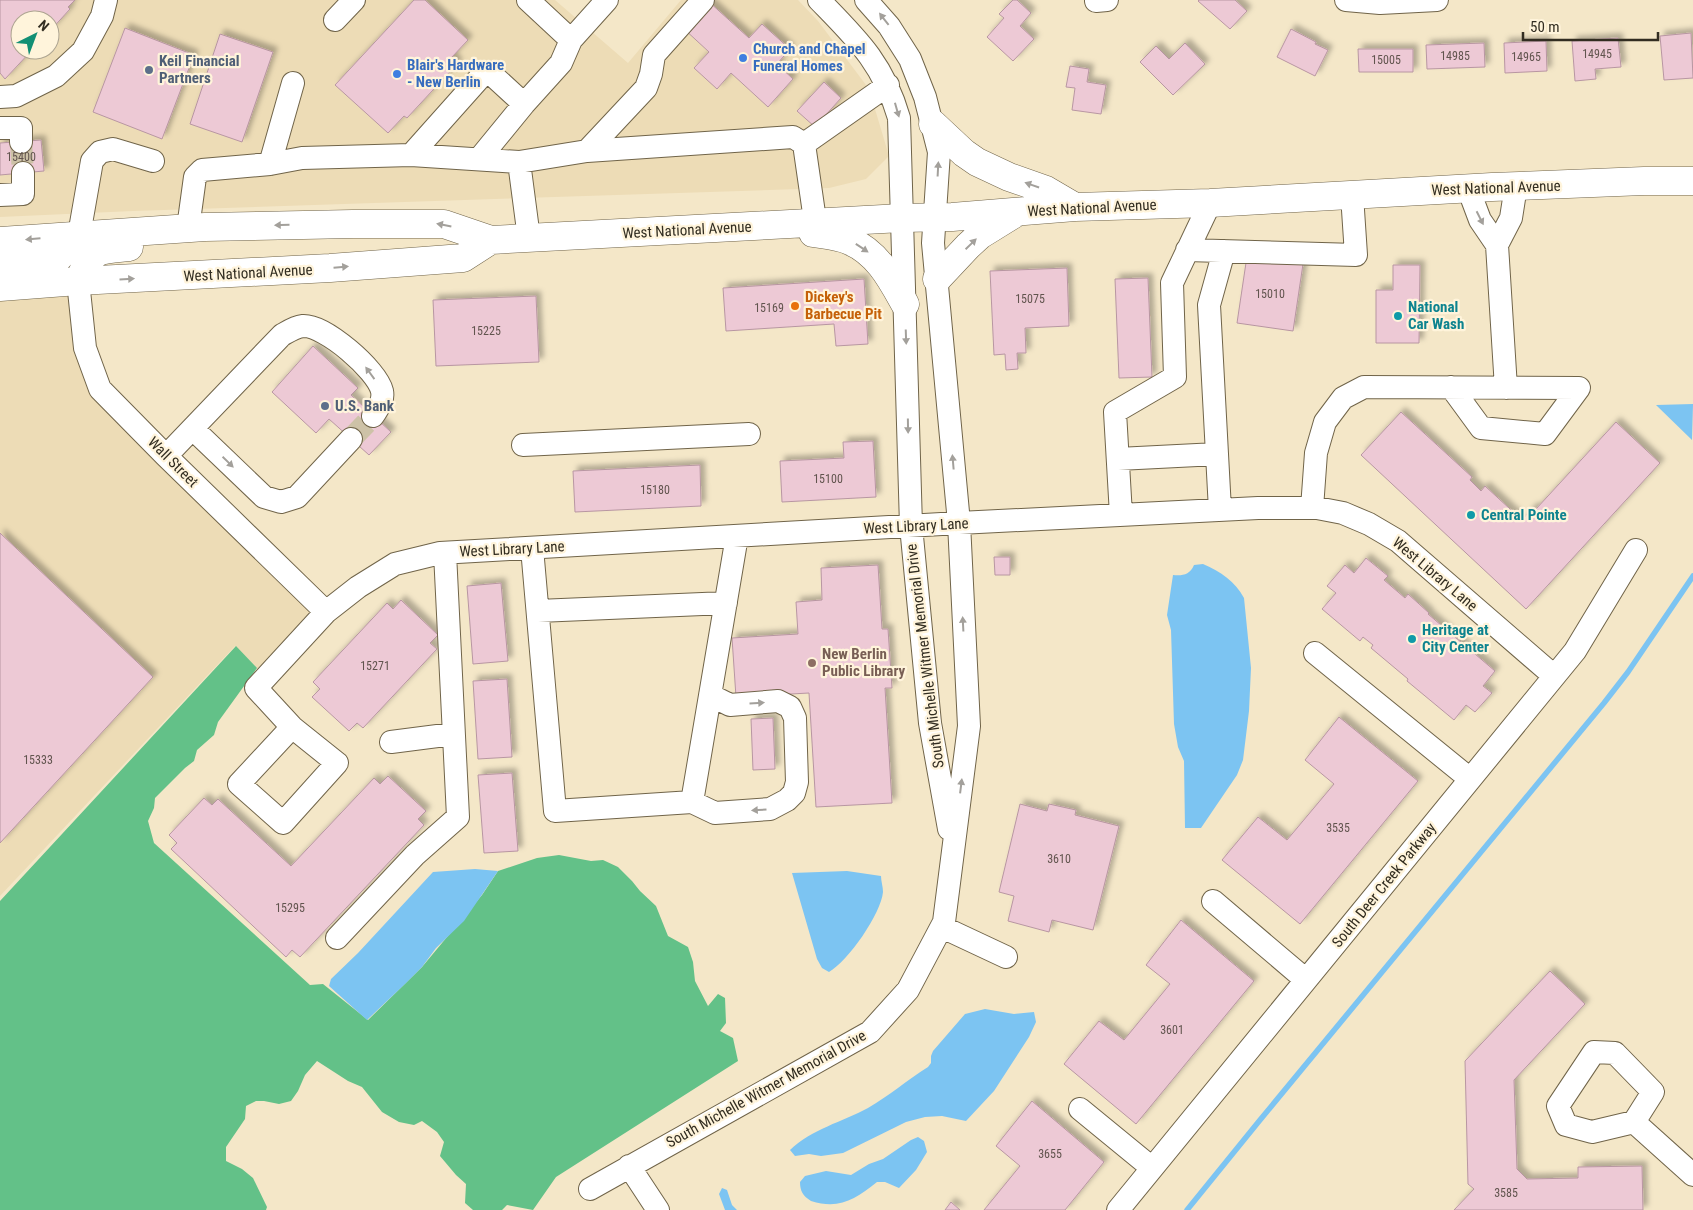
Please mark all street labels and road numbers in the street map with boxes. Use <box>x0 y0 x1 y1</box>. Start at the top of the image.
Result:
street label: West National Avenue <box>1431 177 1561 199</box>
street label: West National Avenue <box>1027 196 1157 220</box>
street label: West National Avenue <box>622 218 752 242</box>
street label: West National Avenue <box>183 261 313 285</box>
street label: Wall Street <box>144 433 202 491</box>
street label: West Library Lane <box>863 514 969 538</box>
street label: West Library Lane <box>1389 533 1481 615</box>
street label: West Library Lane <box>459 537 565 561</box>
street label: South Michelle Witmer Memorial Drive <box>902 543 948 769</box>
street label: South Deer Creek Parkway <box>1328 819 1440 951</box>
street label: South Michelle Witmer Memorial Drive <box>663 1026 869 1152</box>

